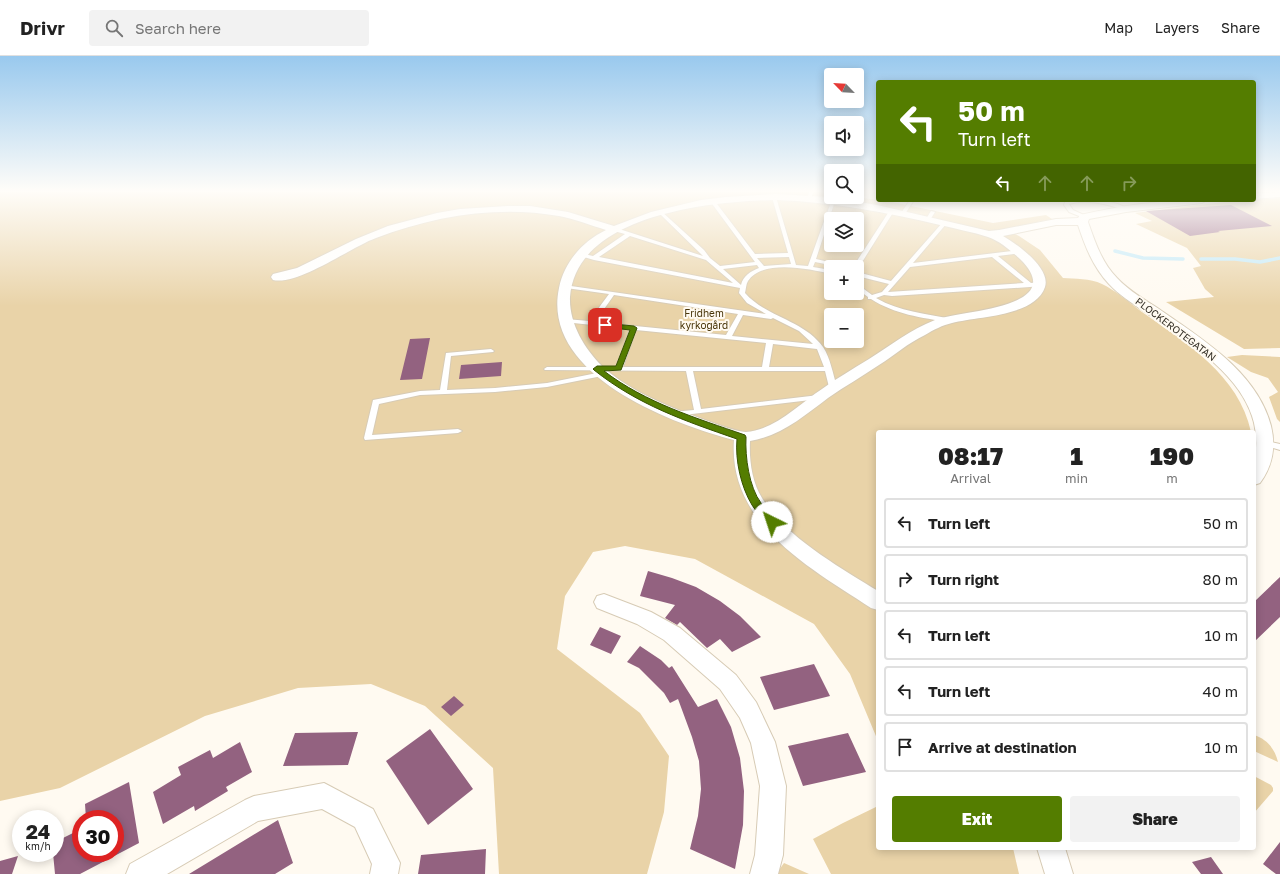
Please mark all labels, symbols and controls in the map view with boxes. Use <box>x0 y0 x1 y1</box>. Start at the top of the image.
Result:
search box <box>89 10 369 46</box>
text: Drivr <box>20 16 65 39</box>
icon: search <box>103 17 125 39</box>
text: Search here <box>135 19 221 37</box>
text: Map <box>1104 19 1133 36</box>
text: Layers <box>1155 19 1199 36</box>
text: Share <box>1221 19 1260 36</box>
north arrow <box>824 68 864 108</box>
map controls <box>824 68 864 348</box>
text: 50 m <box>958 94 1025 127</box>
icon: left <box>892 96 944 148</box>
button: sound <box>824 116 864 156</box>
text: Turn left <box>958 128 1031 150</box>
button: search <box>824 164 864 204</box>
icon: left <box>992 172 1014 194</box>
icon: ahead <box>1034 172 1056 194</box>
icon: ahead <box>1076 172 1098 194</box>
icon: right <box>1118 172 1140 194</box>
button: layers <box>824 212 864 252</box>
button: + <box>824 260 864 300</box>
street label: PLOCKEROTEGATAN <box>1133 295 1219 363</box>
park label: Fridhem kyrkogård <box>680 307 728 331</box>
pin <box>588 308 622 342</box>
button: − <box>824 308 864 348</box>
icon: arrive <box>594 314 616 336</box>
text: 08:17 <box>938 441 1003 470</box>
text: 1 <box>1070 441 1083 470</box>
text: 190 <box>1150 441 1194 470</box>
text: Arrival <box>950 470 991 486</box>
text: min <box>1065 470 1088 486</box>
text: m <box>1166 470 1178 486</box>
position arrow <box>751 501 793 543</box>
icon: left <box>894 512 916 534</box>
text: Turn left <box>928 514 990 532</box>
text: 50 m <box>1203 514 1238 532</box>
icon: right <box>894 568 916 590</box>
text: Turn right <box>928 570 999 588</box>
text: 80 m <box>1203 570 1238 588</box>
icon: left <box>894 624 916 646</box>
text: Turn left <box>928 626 990 644</box>
text: 10 m <box>1204 626 1238 644</box>
icon: left <box>894 680 916 702</box>
text: Turn left <box>928 682 990 700</box>
text: 40 m <box>1203 682 1238 700</box>
icon: arrive <box>894 736 916 758</box>
text: Arrive at destination <box>928 738 1077 756</box>
text: 10 m <box>1204 738 1238 756</box>
button: Exit <box>892 796 1062 842</box>
button: Share <box>1070 796 1240 842</box>
speed limit sign: 30 <box>72 810 124 862</box>
text: 24 <box>26 819 50 843</box>
text: km/h <box>25 840 51 852</box>

